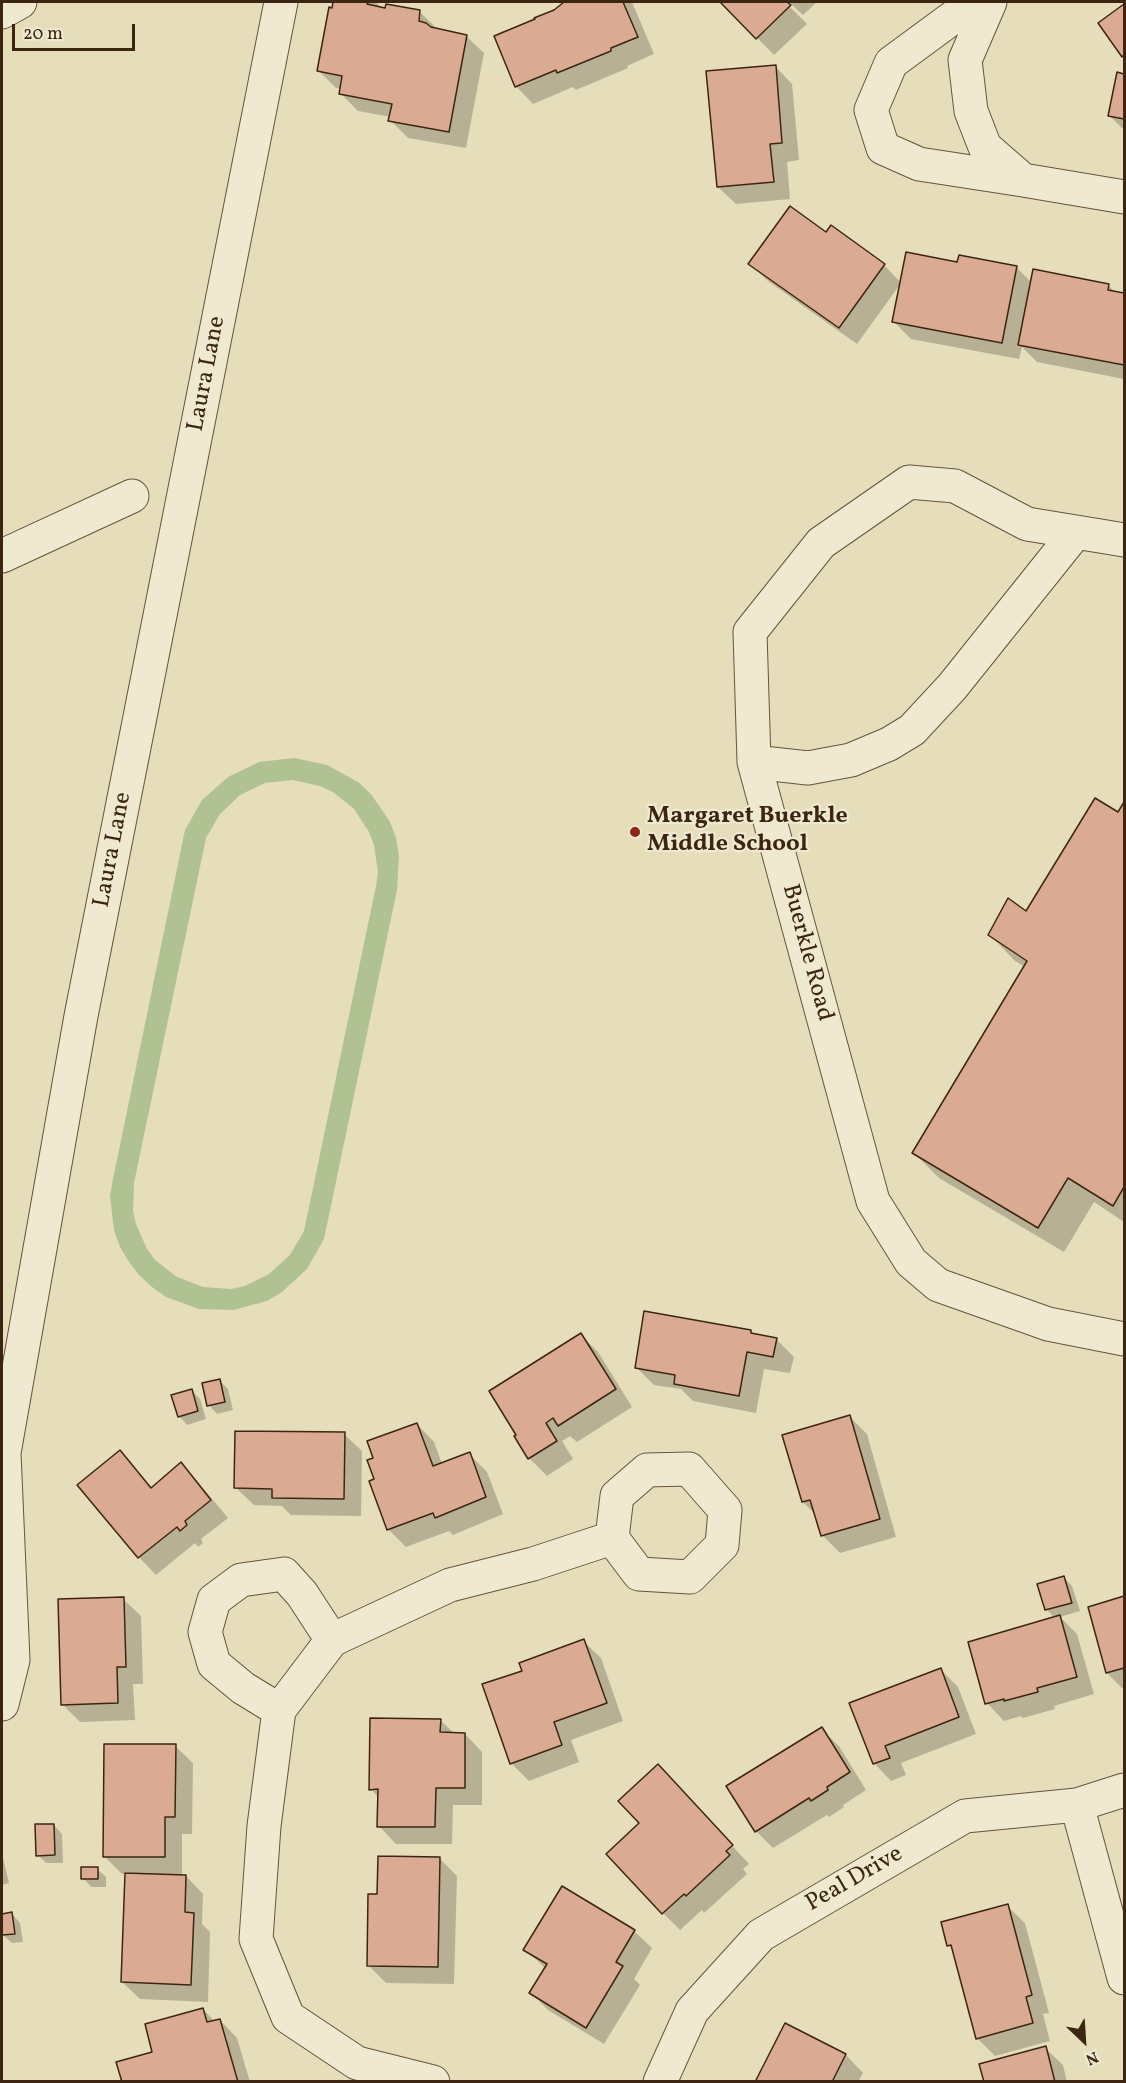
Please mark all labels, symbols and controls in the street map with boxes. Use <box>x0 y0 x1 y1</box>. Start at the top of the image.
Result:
scale bar <box>15 12 138 50</box>
text: 20 m <box>23 22 63 47</box>
street label: Laura Lane <box>183 314 233 434</box>
street label: Laura Lane <box>89 790 139 910</box>
place label: Margaret Buerkle Middle School <box>647 804 848 860</box>
marker: Margaret Buerkle Middle School <box>628 825 642 839</box>
street label: Buerkle Road <box>774 881 838 1025</box>
street label: Peal Drive <box>801 1841 909 1919</box>
north arrow <box>1054 2011 1114 2071</box>
text: N <box>1082 2045 1102 2070</box>

